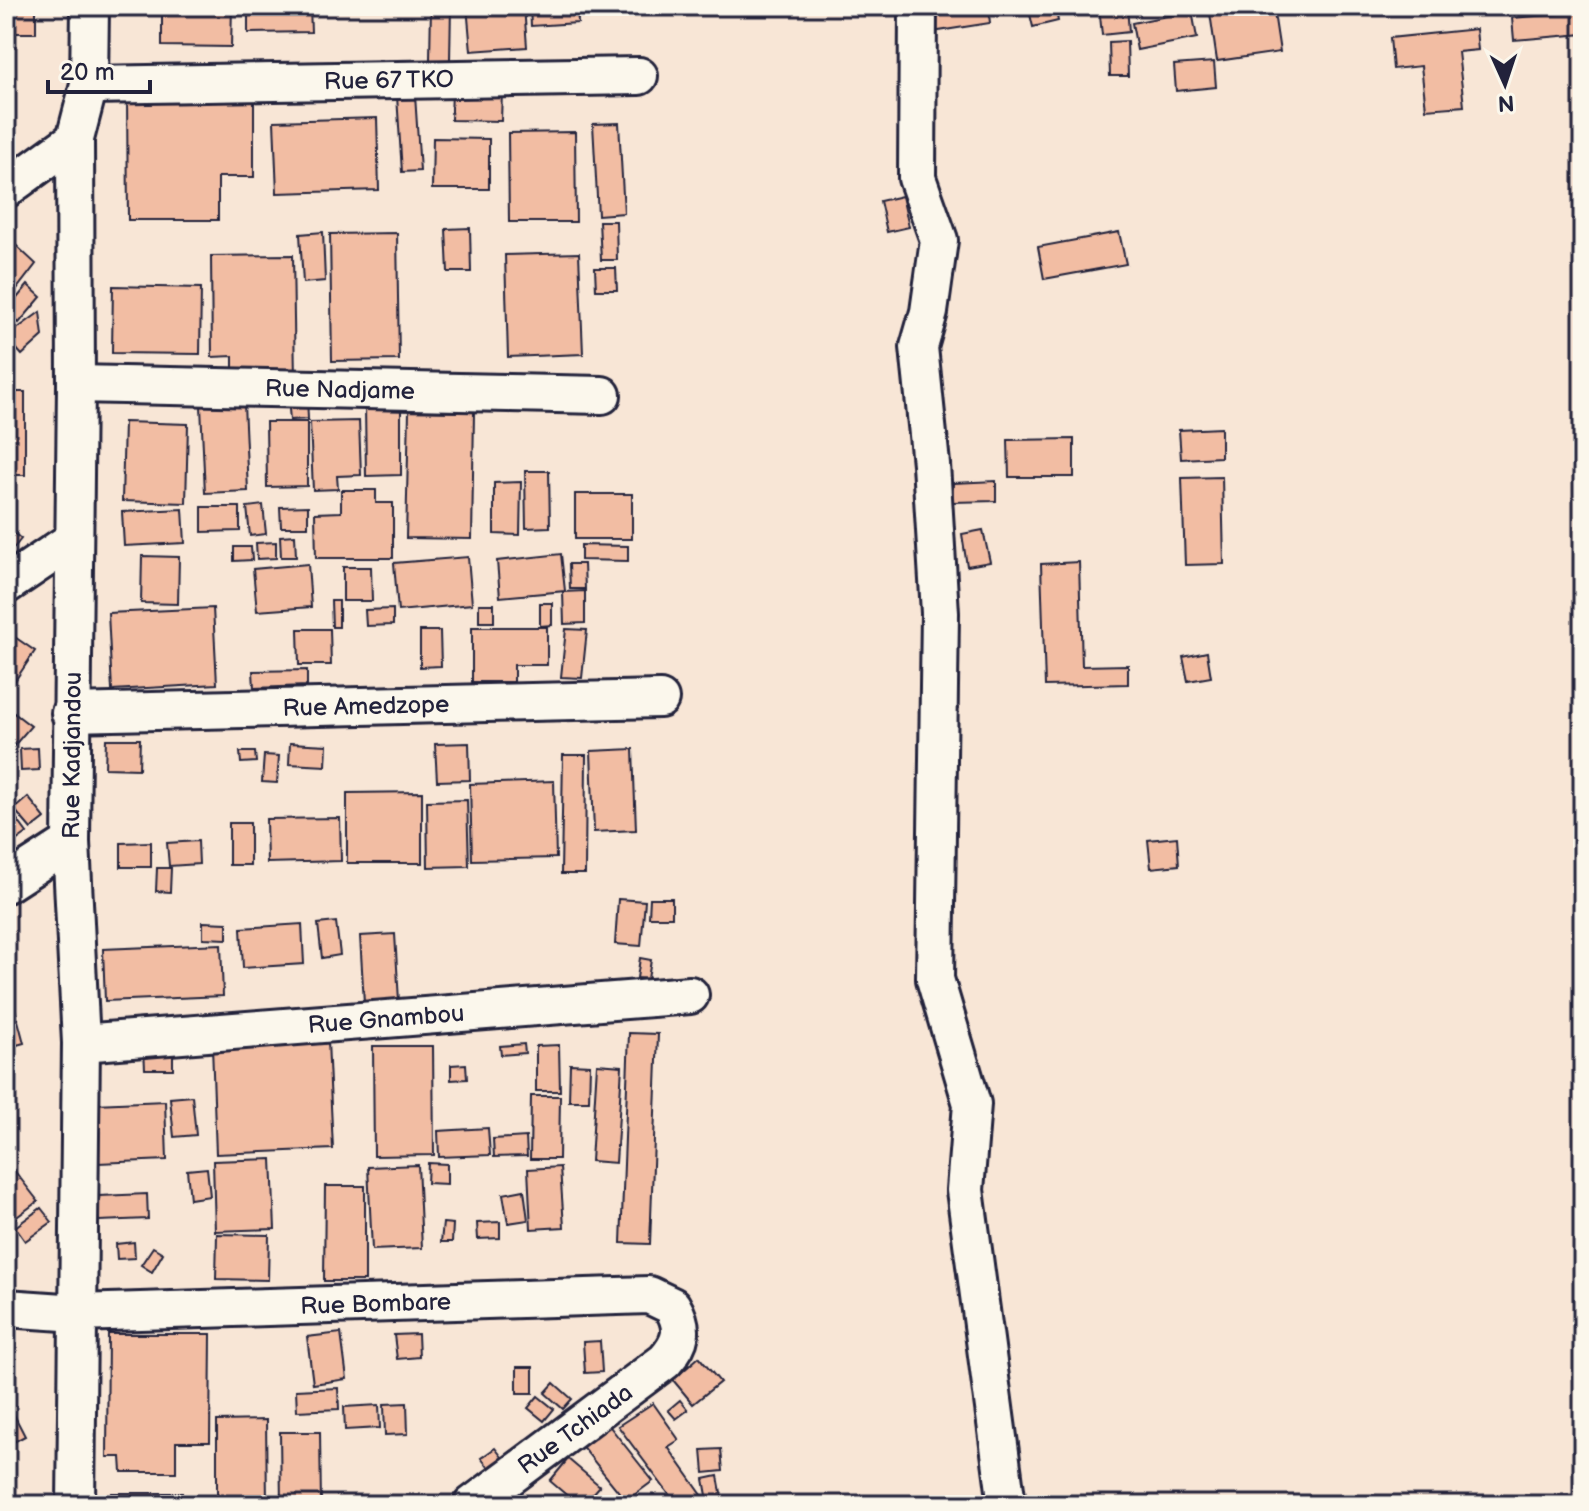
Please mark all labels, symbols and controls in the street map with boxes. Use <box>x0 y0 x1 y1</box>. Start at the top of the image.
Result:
scale bar <box>48 44 150 94</box>
north arrow <box>1465 44 1545 124</box>
text: 20 m <box>60 58 115 87</box>
street label: Rue 67 TKO <box>324 65 454 96</box>
text: N <box>1497 89 1515 116</box>
street label: Rue Nadjame <box>265 374 415 406</box>
street label: Rue Kadjandou <box>57 672 88 839</box>
street label: Rue Amedzope <box>282 690 450 723</box>
street label: Rue Gnambou <box>307 999 465 1040</box>
street label: Rue Bombare <box>300 1287 452 1321</box>
street label: Rue Tchiada <box>512 1378 638 1481</box>

